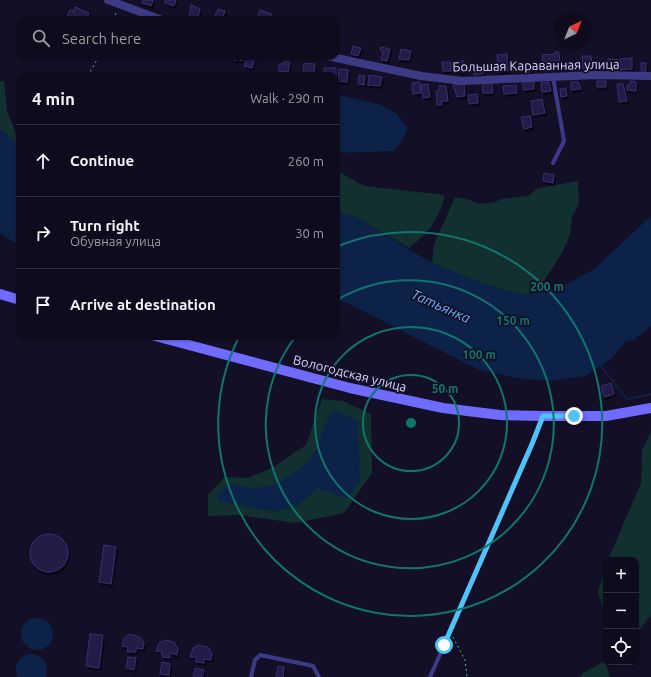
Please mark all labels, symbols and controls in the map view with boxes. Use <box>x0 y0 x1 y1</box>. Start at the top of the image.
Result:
north arrow <box>555 12 591 48</box>
search box <box>16 16 340 60</box>
icon: search <box>30 27 52 49</box>
text: Search here <box>62 30 141 47</box>
street label: Большая Караванная улица <box>452 57 620 73</box>
text: 4 min <box>32 89 75 108</box>
text: Walk · 290 m <box>250 91 324 105</box>
icon: ahead <box>32 150 54 172</box>
text: Continue <box>70 152 134 169</box>
text: 260 m <box>288 154 324 168</box>
text: Turn right <box>70 217 140 234</box>
icon: right <box>32 222 54 244</box>
text: 30 m <box>295 226 324 240</box>
text: Обувная улица <box>70 234 161 248</box>
text: 200 m <box>530 280 564 293</box>
water label: Татьянка <box>409 286 473 326</box>
icon: arrive <box>32 294 54 316</box>
text: Arrive at destination <box>70 296 216 313</box>
text: 150 m <box>496 314 530 327</box>
text: 100 m <box>462 348 496 361</box>
street label: Вологодская улица <box>292 352 408 394</box>
text: 50 m <box>432 382 458 395</box>
route end <box>565 407 583 425</box>
centre of rings <box>404 416 418 430</box>
map controls <box>603 557 639 665</box>
button: + <box>603 557 639 593</box>
button: − <box>603 593 639 629</box>
button: locate <box>603 629 639 665</box>
route start <box>435 636 453 654</box>

